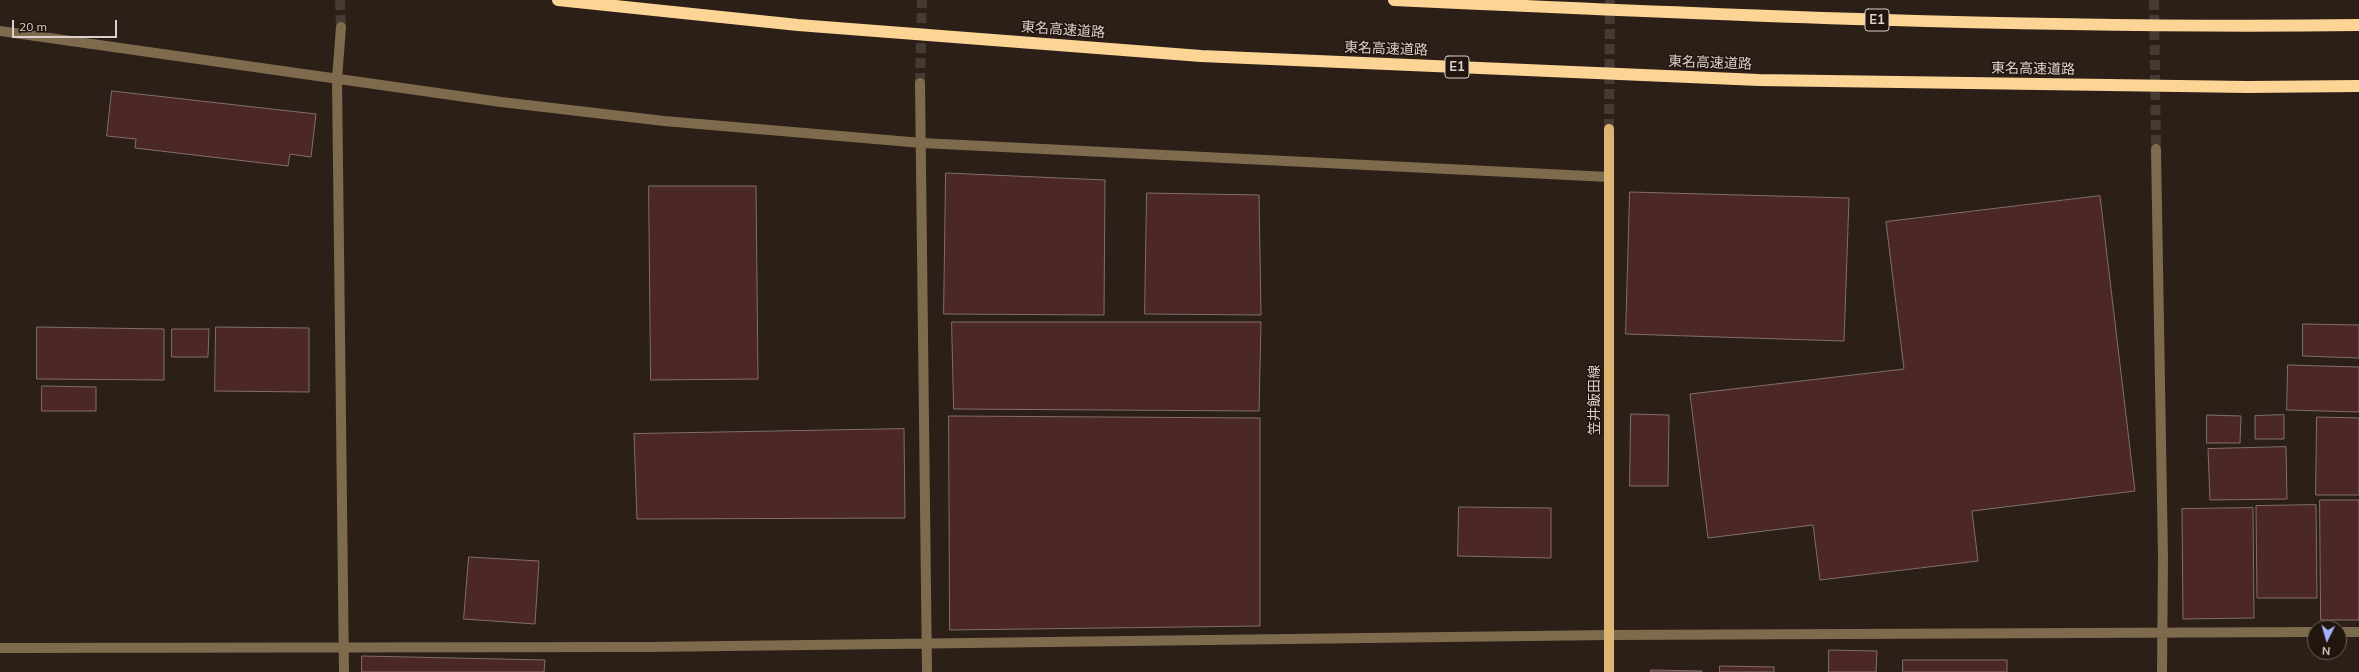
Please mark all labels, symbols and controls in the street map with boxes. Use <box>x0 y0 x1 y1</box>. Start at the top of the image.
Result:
road number: E1 <box>1865 9 1889 31</box>
scale bar <box>14 12 119 38</box>
text: 20 m <box>19 19 47 34</box>
street label: 東名高速道路 <box>1021 19 1105 41</box>
street label: 東名高速道路 <box>1344 39 1428 59</box>
street label: 東名高速道路 <box>1668 53 1752 73</box>
road number: E1 <box>1445 56 1469 78</box>
street label: 東名高速道路 <box>1991 60 2075 78</box>
street label: 笠井飯田線 <box>1587 365 1603 435</box>
north arrow <box>2307 620 2347 660</box>
text: N <box>2321 644 2331 658</box>

